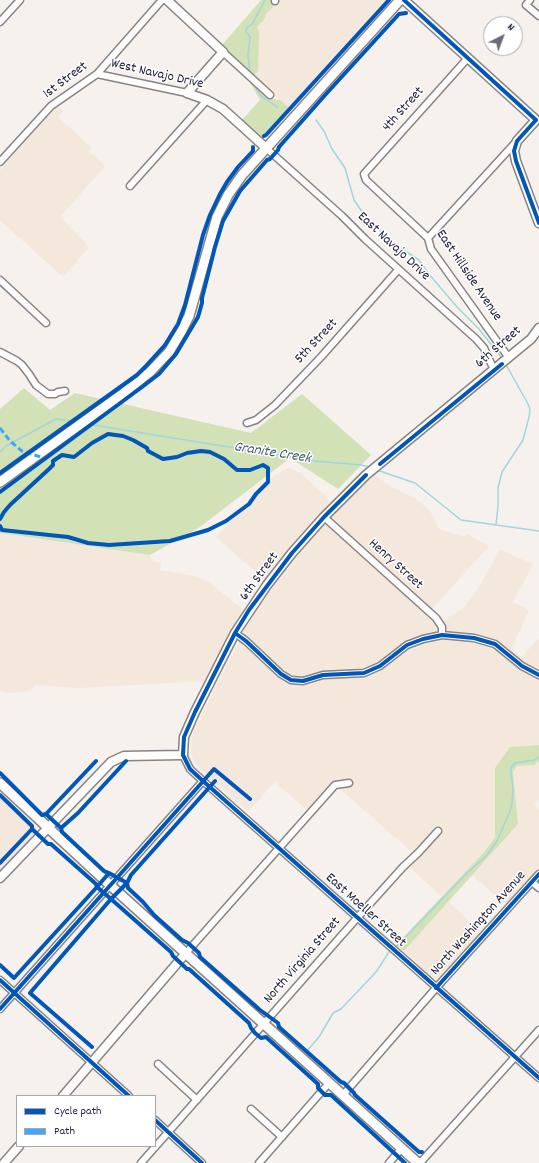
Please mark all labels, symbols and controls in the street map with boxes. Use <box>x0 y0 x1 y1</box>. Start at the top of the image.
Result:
north arrow <box>483 16 523 56</box>
text: N <box>503 20 518 36</box>
street label: West Navajo Drive <box>109 56 205 94</box>
street label: 1st Street <box>40 59 92 103</box>
street label: 4th Street <box>379 84 429 136</box>
street label: East Navajo Drive <box>353 209 433 285</box>
street label: East Hillside Avenue <box>431 227 505 325</box>
street label: 5th Street <box>292 316 342 368</box>
street label: 6th Street <box>472 323 526 373</box>
water label: Granite Creek <box>232 439 312 469</box>
street label: Henry Street <box>364 536 426 594</box>
street label: 6th Street <box>237 550 283 604</box>
street label: North Washington Avenue <box>428 868 530 980</box>
street label: East Moeller Street <box>321 870 409 952</box>
street label: North Virginia Street <box>261 914 345 1008</box>
legend <box>16 1095 156 1147</box>
text: Cycle path <box>54 1103 102 1120</box>
text: Path <box>54 1123 75 1140</box>

